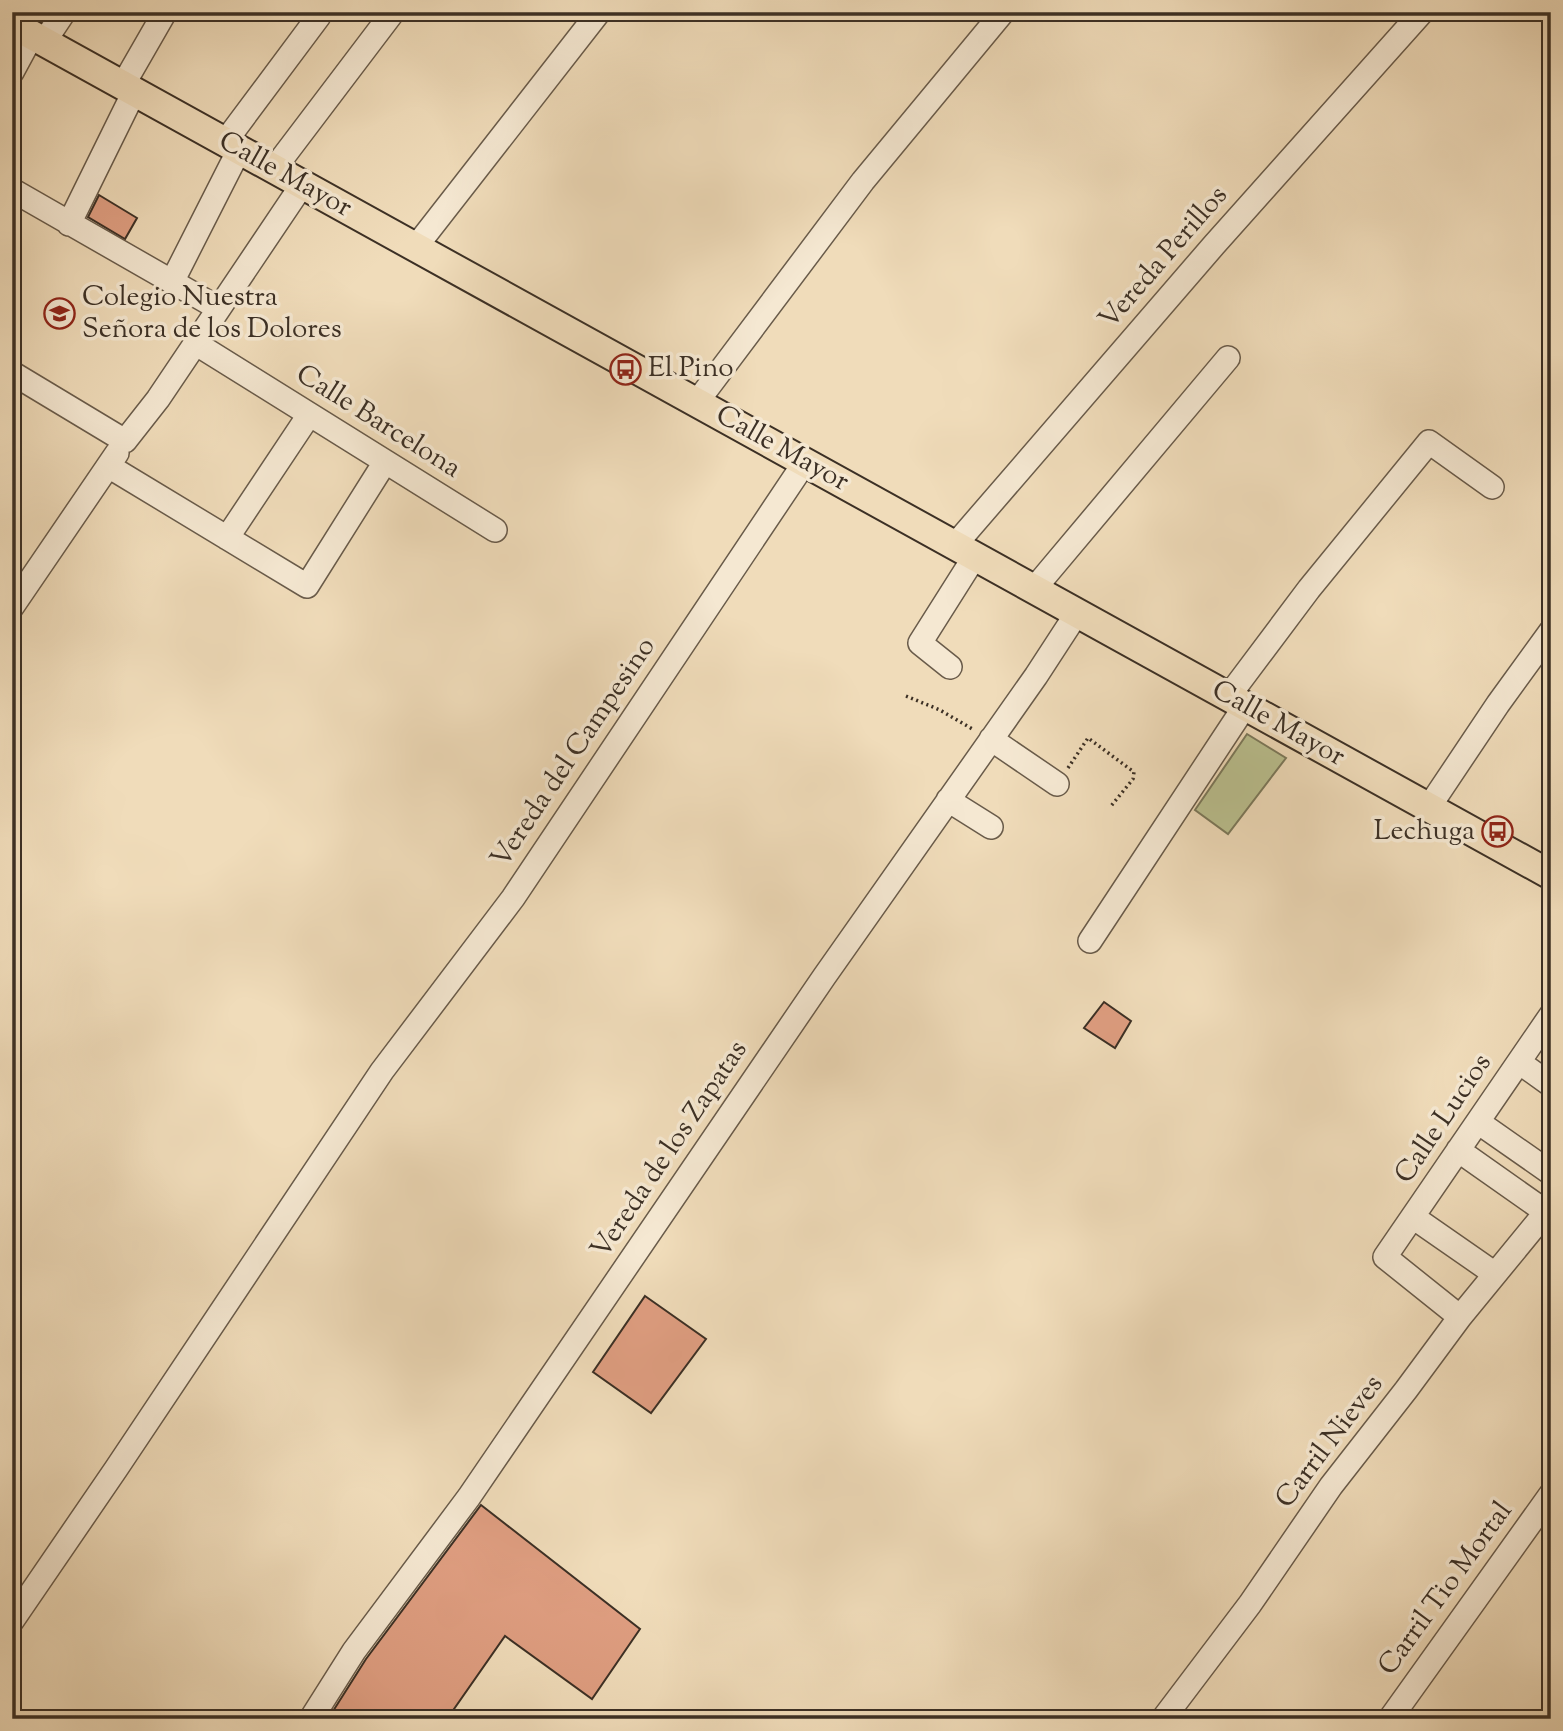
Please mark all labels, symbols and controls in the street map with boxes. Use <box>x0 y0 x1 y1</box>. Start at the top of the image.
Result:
street label: Calle Mayor <box>211 122 359 228</box>
street label: Vereda Perillos <box>1090 177 1238 339</box>
place label: Colegio Nuestra Señora de los Dolores <box>82 278 342 350</box>
school or university icon: Colegio Nuestra Señora de los Dolores <box>42 297 76 331</box>
place label: El Pino <box>648 349 734 389</box>
bus stop icon: El Pino <box>608 352 642 386</box>
street label: Calle Barcelona <box>288 355 468 489</box>
street label: Calle Mayor <box>708 396 856 502</box>
street label: Vereda del Campesino <box>482 630 666 876</box>
street label: Calle Mayor <box>1204 671 1352 777</box>
place label: Lechuga <box>1374 812 1475 852</box>
bus stop icon: Lechuga <box>1481 815 1515 849</box>
street label: Vereda de los Zapatas <box>582 1033 758 1267</box>
street label: Calle Lucios <box>1386 1046 1502 1192</box>
street label: Carril Nieves <box>1266 1367 1394 1517</box>
street label: Carril Tio Mortal <box>1369 1494 1523 1684</box>

